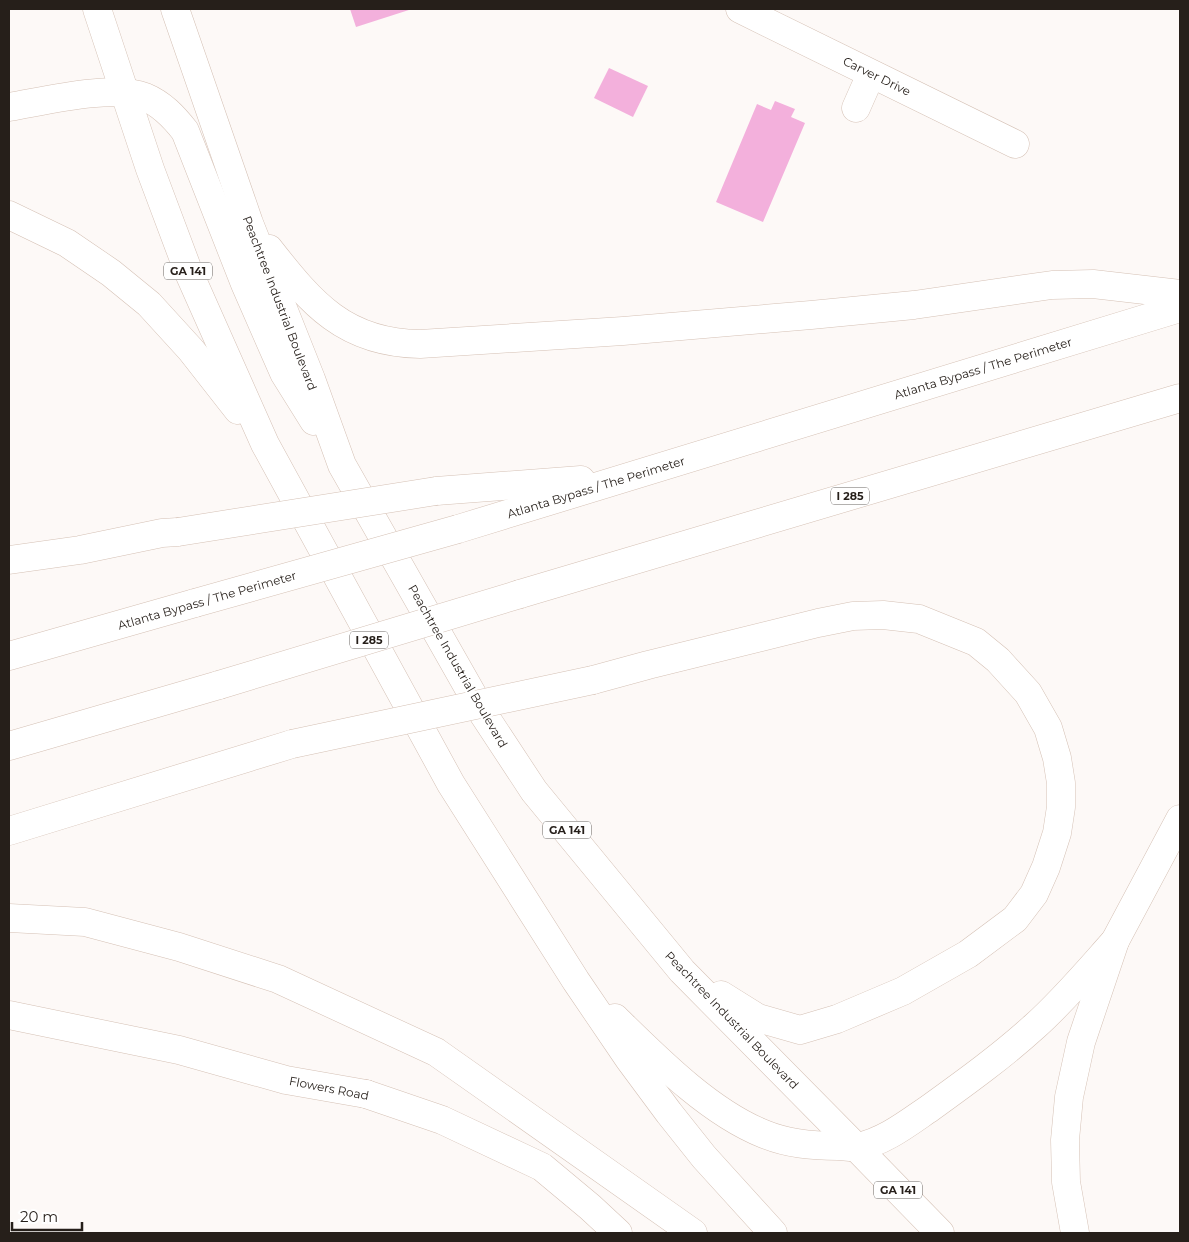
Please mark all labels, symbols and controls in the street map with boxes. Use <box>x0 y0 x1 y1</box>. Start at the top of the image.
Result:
street label: Carver Drive <box>841 53 913 99</box>
street label: Peachtree Industrial Boulevard <box>240 214 320 392</box>
road number: GA 141 <box>164 262 212 280</box>
street label: Atlanta Bypass / The Perimeter <box>892 334 1074 402</box>
street label: Atlanta Bypass / The Perimeter <box>505 453 687 521</box>
road number: I 285 <box>831 488 869 504</box>
street label: Atlanta Bypass / The Perimeter <box>116 567 298 633</box>
street label: Peachtree Industrial Boulevard <box>405 582 511 750</box>
road number: I 285 <box>350 632 388 648</box>
road number: GA 141 <box>543 822 591 838</box>
street label: Peachtree Industrial Boulevard <box>662 948 802 1092</box>
street label: Flowers Road <box>288 1073 370 1103</box>
road number: GA 141 <box>874 1182 922 1198</box>
scale bar <box>12 1200 82 1232</box>
text: 20 m <box>20 1207 58 1226</box>

